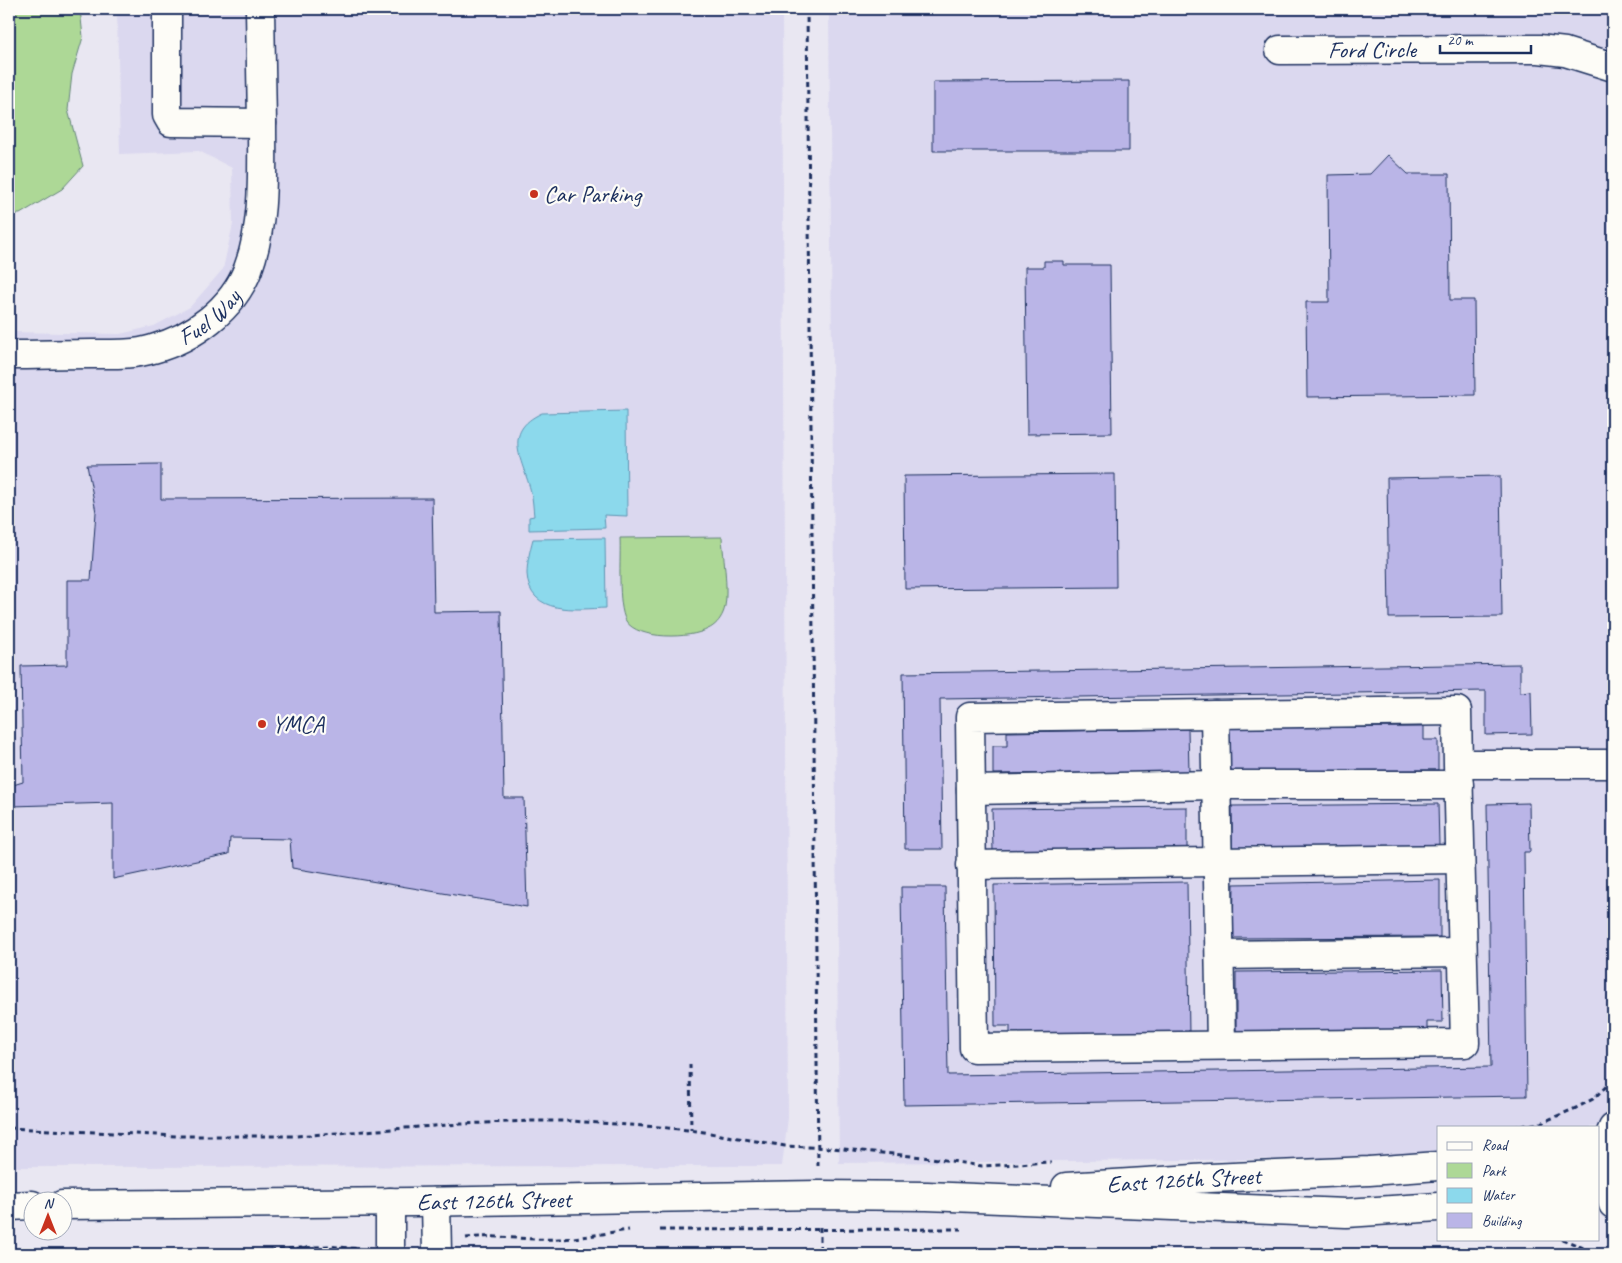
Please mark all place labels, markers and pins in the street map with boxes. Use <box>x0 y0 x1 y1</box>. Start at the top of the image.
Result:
place label: Car Parking <box>544 179 643 209</box>
marker: Car Parking <box>528 188 540 200</box>
place label: YMCA <box>272 709 325 739</box>
marker: YMCA <box>256 718 268 730</box>

